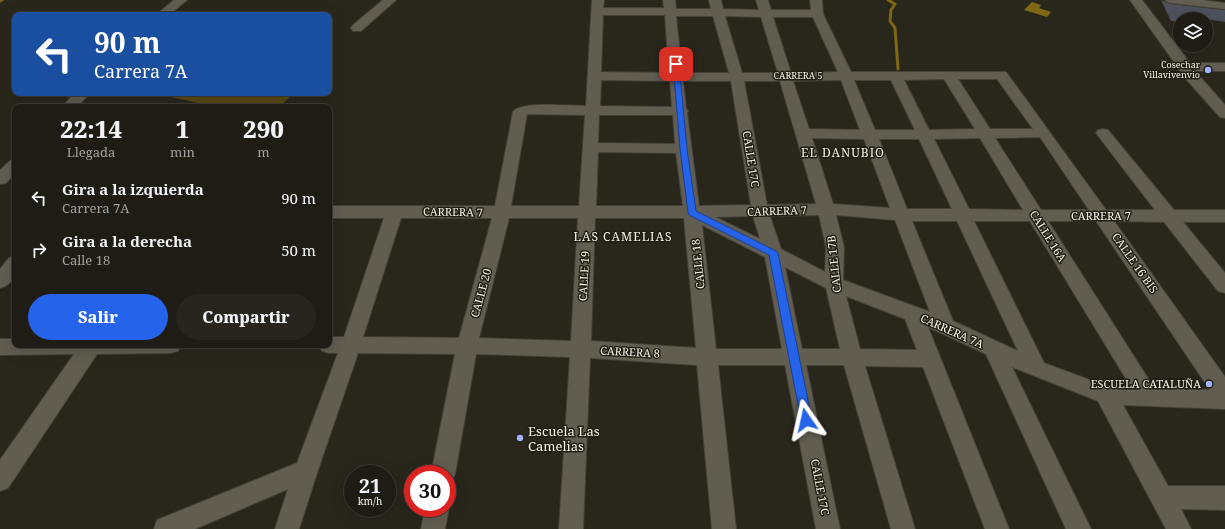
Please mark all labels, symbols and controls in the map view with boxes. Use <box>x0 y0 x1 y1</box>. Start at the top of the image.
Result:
map controls <box>1173 12 1213 52</box>
button: layers <box>1173 12 1213 52</box>
text: 90 m <box>94 23 161 61</box>
icon: left <box>28 28 80 80</box>
pin <box>659 47 693 81</box>
icon: arrive <box>665 53 687 75</box>
place label: Cosechar Villavivenvio <box>1143 58 1201 81</box>
text: Carrera 7A <box>94 59 187 83</box>
marker: Cosechar Villavivenvio <box>1203 65 1213 75</box>
street label: CARRERA 5 <box>774 69 822 82</box>
text: 22:14 <box>60 112 122 145</box>
text: 1 <box>176 112 189 145</box>
text: 290 <box>243 112 284 145</box>
street label: CALLE 17C <box>740 130 763 188</box>
text: Llegada <box>67 143 115 161</box>
text: min <box>170 143 195 161</box>
text: m <box>257 143 270 161</box>
district label: EL DANUBIO <box>801 144 885 161</box>
text: Gira a la izquierda <box>62 179 204 199</box>
icon: left <box>28 187 50 209</box>
text: 90 m <box>281 188 316 208</box>
text: Carrera 7A <box>62 199 130 217</box>
street label: CARRERA 7 <box>747 202 807 219</box>
street label: CARRERA 7 <box>423 203 483 220</box>
street label: CALLE 16A <box>1027 207 1070 265</box>
street label: CARRERA 7 <box>1071 208 1131 223</box>
district label: LAS CAMELIAS <box>573 228 673 245</box>
street label: CALLE 16 BIS <box>1109 230 1162 296</box>
text: Gira a la derecha <box>62 231 192 251</box>
street label: CALLE 17B <box>823 235 844 293</box>
street label: CALLE 18 <box>687 238 708 290</box>
icon: right <box>28 239 50 261</box>
text: 50 m <box>281 240 316 260</box>
street label: CALLE 19 <box>575 250 592 301</box>
text: Calle 18 <box>62 251 110 269</box>
street label: CALLE 20 <box>467 267 494 319</box>
button: Salir <box>28 294 168 340</box>
button: Compartir <box>176 294 316 340</box>
street label: CARRERA 7A <box>918 310 986 351</box>
street label: CARRERA 8 <box>600 342 660 361</box>
place label: ESCUELA CATALUÑA <box>1091 376 1201 391</box>
marker: ESCUELA CATALUÑA <box>1204 379 1214 389</box>
position arrow <box>785 399 827 441</box>
place label: Escuela Las Camelias <box>528 422 600 455</box>
marker: Escuela Las Camelias <box>515 433 525 443</box>
street label: CALLE 17C <box>808 458 833 517</box>
speed limit sign: 30 <box>404 465 456 517</box>
text: 21 <box>359 472 381 499</box>
text: km/h <box>358 494 382 508</box>

